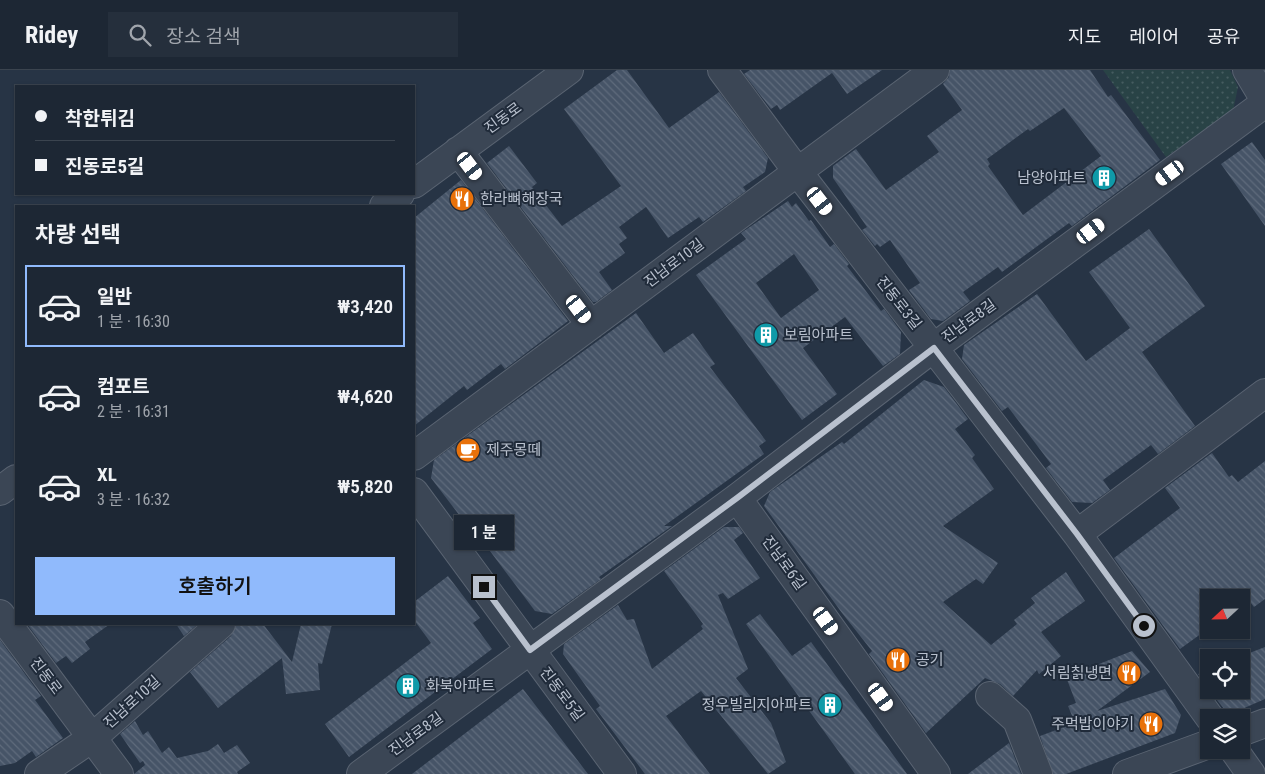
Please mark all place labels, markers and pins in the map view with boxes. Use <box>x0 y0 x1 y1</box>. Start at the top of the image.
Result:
building icon: 남양아파트 <box>1091 165 1117 191</box>
place label: 남양아파트 <box>1017 169 1086 187</box>
restaurant icon: 한라뼈해장국 <box>449 186 475 212</box>
place label: 한라뼈해장국 <box>480 190 563 208</box>
building icon: 보림아파트 <box>753 322 779 348</box>
place label: 보림아파트 <box>784 326 853 344</box>
cafe icon: 제주몽떼 <box>455 437 481 463</box>
place label: 제주몽떼 <box>486 441 541 459</box>
restaurant icon: 공기 <box>885 647 911 673</box>
place label: 공기 <box>916 651 944 669</box>
restaurant icon: 서림칡냉면 <box>1116 660 1142 686</box>
place label: 서림칡냉면 <box>1043 664 1112 682</box>
building icon: 화북아파트 <box>395 673 421 699</box>
place label: 화북아파트 <box>426 677 495 695</box>
building icon: 정우빌리지아파트 <box>817 692 843 718</box>
place label: 정우빌리지아파트 <box>702 696 812 714</box>
restaurant icon: 주먹밥이야기 <box>1138 711 1164 737</box>
place label: 주먹밥이야기 <box>1051 715 1134 733</box>

